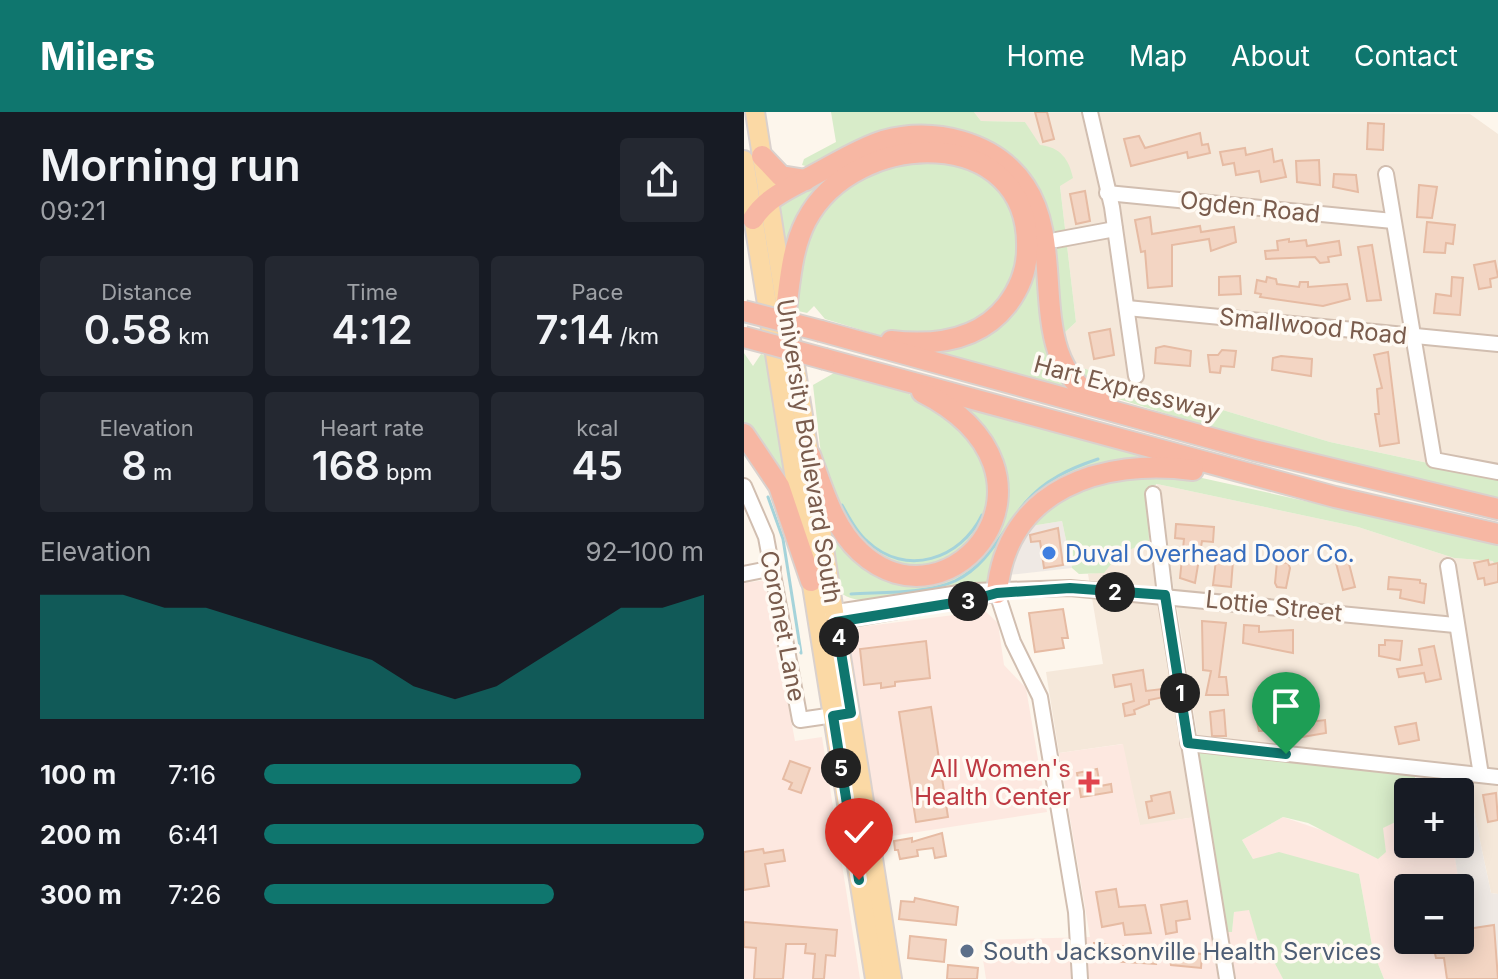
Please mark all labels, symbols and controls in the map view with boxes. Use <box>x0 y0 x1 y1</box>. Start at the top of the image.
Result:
text: Milers <box>40 33 155 79</box>
text: Home <box>1006 39 1085 73</box>
text: Map <box>1129 39 1187 73</box>
text: About <box>1231 39 1310 73</box>
text: Contact <box>1354 39 1458 73</box>
text: Morning run <box>40 138 301 192</box>
button: share <box>620 138 704 222</box>
street label: Ogden Road <box>1179 185 1321 229</box>
text: 09:21 <box>40 195 106 226</box>
text: Distance <box>101 279 192 305</box>
text: Time <box>346 279 398 305</box>
text: Pace <box>571 279 623 305</box>
street label: University Boulevard South <box>771 297 847 605</box>
street label: Smallwood Road <box>1218 302 1408 350</box>
text: 0.58 <box>84 305 172 354</box>
text: 4:12 <box>331 305 413 354</box>
text: 7:14 <box>536 305 614 354</box>
text: km <box>172 323 210 349</box>
text: /km <box>614 323 659 349</box>
street label: Hart Expressway <box>1031 349 1223 427</box>
text: Elevation <box>100 415 194 441</box>
text: Heart rate <box>320 415 424 441</box>
text: kcal <box>576 415 618 441</box>
text: 8 <box>121 441 147 490</box>
text: 168 <box>312 441 380 490</box>
text: 45 <box>571 441 623 490</box>
text: m <box>147 459 172 485</box>
text: bpm <box>380 459 432 485</box>
text: Elevation <box>40 536 151 567</box>
text: 92–100 m <box>586 536 704 567</box>
place label: Duval Overhead Door Co. <box>1065 539 1355 568</box>
marker: Duval Overhead Door Co. <box>1040 544 1058 562</box>
street label: Coronet Lane <box>754 548 812 704</box>
pin: 2 <box>1095 572 1135 612</box>
text: 2 <box>1108 579 1122 605</box>
pin: 3 <box>948 581 988 621</box>
street label: Lottie Street <box>1204 584 1344 628</box>
text: 3 <box>961 588 975 614</box>
pin: 4 <box>819 617 859 657</box>
text: 4 <box>832 624 846 650</box>
pin <box>1252 672 1320 754</box>
pin: 1 <box>1160 673 1200 713</box>
text: 1 <box>1175 680 1185 706</box>
icon: arrive <box>1264 684 1308 728</box>
pin: 5 <box>821 748 861 788</box>
place label: All Women's Health Center <box>914 754 1071 811</box>
text: 5 <box>834 755 848 781</box>
text: 100 m <box>40 759 116 790</box>
text: 7:16 <box>168 759 216 790</box>
marker: All Women's Health Center <box>1078 771 1100 793</box>
map controls <box>1394 778 1474 954</box>
button: + <box>1394 778 1474 858</box>
pin <box>825 798 893 880</box>
icon: check <box>837 810 881 854</box>
text: 200 m <box>40 819 121 850</box>
text: 6:41 <box>168 819 218 850</box>
button: − <box>1394 874 1474 954</box>
text: 300 m <box>40 879 122 910</box>
text: 7:26 <box>168 879 221 910</box>
place label: South Jacksonville Health Services <box>983 937 1381 966</box>
marker: South Jacksonville Health Services <box>958 942 976 960</box>

